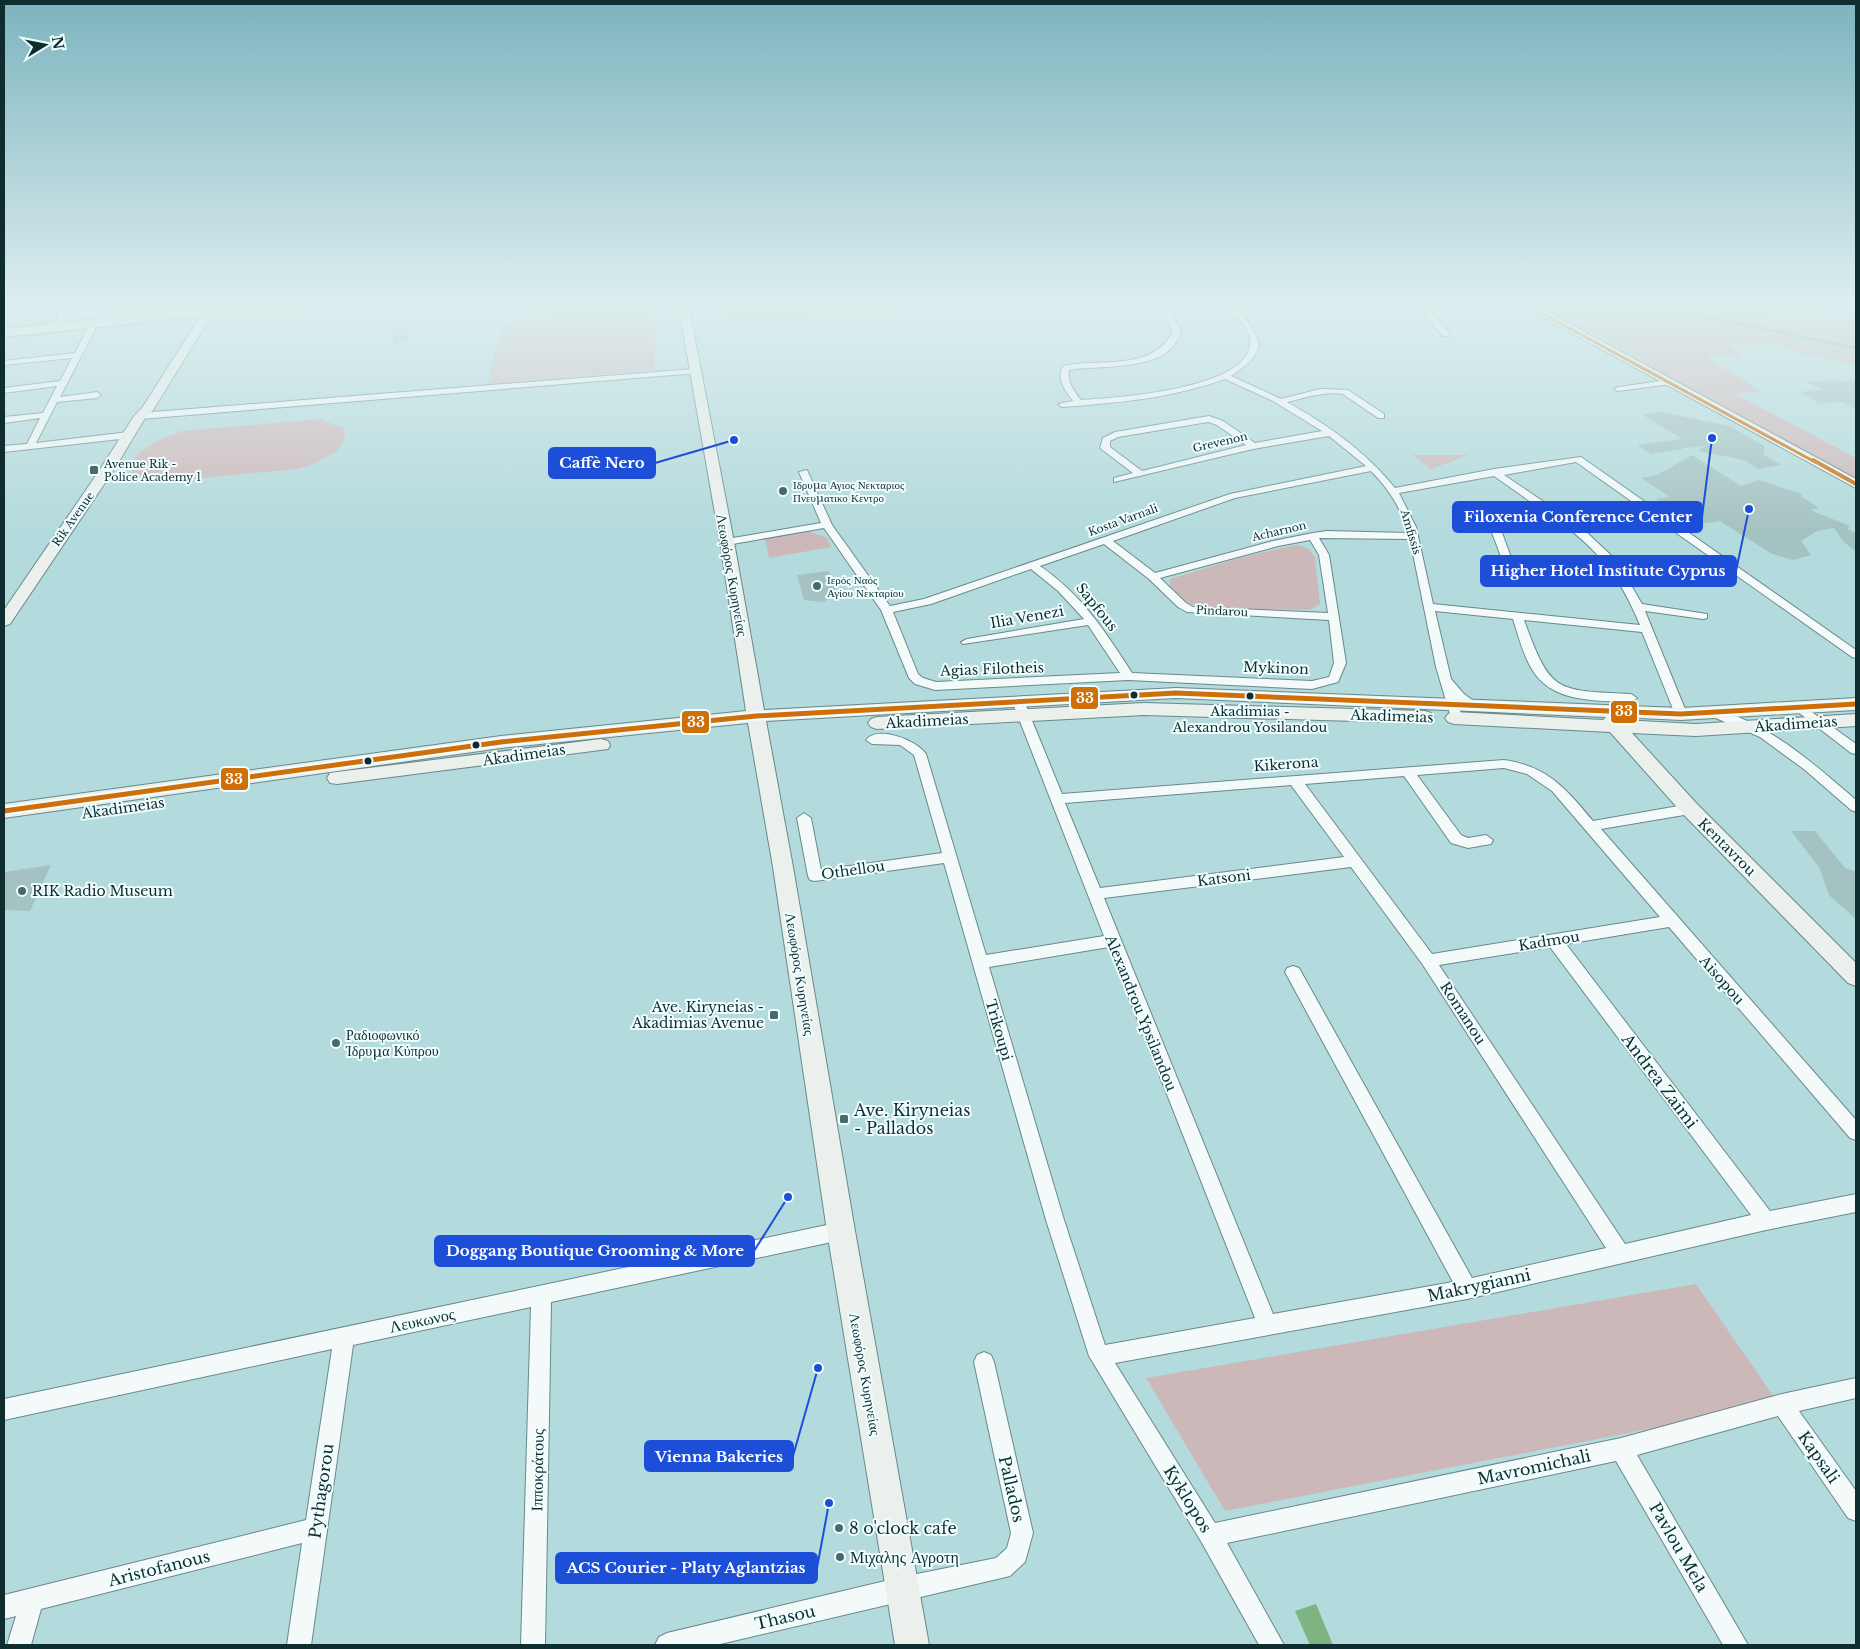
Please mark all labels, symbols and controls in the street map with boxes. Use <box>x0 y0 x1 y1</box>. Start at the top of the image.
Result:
north arrow <box>20 20 70 70</box>
text: N <box>48 35 68 51</box>
street label: Grevenon <box>1191 429 1249 455</box>
callout: Caffè Nero <box>549 448 655 478</box>
text: Caffè Nero <box>559 453 645 472</box>
place label: Avenue Rik - Police Academy 1 <box>103 457 201 484</box>
marker: Avenue Rik - Police Academy 1 <box>88 464 100 476</box>
place label: Ιδρυμα Αγιος Νεκταριος Πνευματικο Κεντρο <box>793 478 905 505</box>
marker: Ιδρυμα Αγιος Νεκταριος Πνευματικο Κεντρο <box>777 485 789 497</box>
street label: Rik Avenue <box>49 489 97 549</box>
street label: Kosta Varnali <box>1086 501 1160 539</box>
callout: Filoxenia Conference Center <box>1453 502 1702 532</box>
street label: Amfissis <box>1397 507 1424 556</box>
text: Filoxenia Conference Center <box>1464 507 1693 526</box>
street label: Λεωφόρος Κυρηνείας <box>712 512 752 638</box>
street label: Acharnon <box>1249 518 1308 544</box>
callout: Higher Hotel Institute Cyprus <box>1481 556 1736 586</box>
text: Higher Hotel Institute Cyprus <box>1491 561 1725 580</box>
place label: Ιερός Ναός Αγίου Νεκταρίου <box>827 573 904 600</box>
street label: Sapfous <box>1072 579 1122 635</box>
marker: Ιερός Ναός Αγίου Νεκταρίου <box>811 580 823 592</box>
street label: Ilia Venezi <box>989 602 1065 632</box>
street label: Pindarou <box>1196 603 1249 619</box>
street label: Agias Filotheis <box>939 658 1044 680</box>
street label: Mykinon <box>1243 658 1309 678</box>
line badge: 33 <box>1070 686 1099 710</box>
text: 33 <box>1076 689 1094 707</box>
unlabelled marker <box>1129 690 1139 700</box>
marker: Akadimias - Alexandrou Yosilandou <box>1245 691 1255 701</box>
line badge: 33 <box>1610 700 1638 724</box>
text: 33 <box>1615 702 1633 720</box>
place label: Akadimias - Alexandrou Yosilandou <box>1172 703 1327 736</box>
street label: Akadimeias <box>1349 706 1434 726</box>
line badge: 33 <box>681 710 710 734</box>
street label: Akadimeias <box>884 710 969 732</box>
street label: Akadimeias <box>1753 712 1838 736</box>
text: 33 <box>687 713 705 731</box>
unlabelled marker <box>471 740 481 750</box>
street label: Akadimeias <box>480 740 567 770</box>
street label: Kikerona <box>1253 753 1319 775</box>
unlabelled marker <box>363 756 373 766</box>
line badge: 33 <box>220 767 249 791</box>
text: 33 <box>225 770 243 788</box>
street label: Akadimeias <box>79 793 166 823</box>
street label: Kentavrou <box>1694 814 1760 880</box>
street label: Othellou <box>820 857 886 883</box>
street label: Katsoni <box>1196 866 1252 890</box>
place label: RIK Radio Museum <box>32 882 173 900</box>
marker: RIK Radio Museum <box>16 885 28 897</box>
street label: Λεωφόρος Κυρηνείας <box>781 911 819 1037</box>
street label: Kadmou <box>1517 927 1581 955</box>
street label: Alexandrou Ypsilandou <box>1101 931 1181 1094</box>
street label: Aisopou <box>1695 951 1749 1009</box>
street label: Romanou <box>1436 978 1490 1048</box>
street label: Trikoupi <box>982 997 1016 1063</box>
place label: Ave. Kiryneias - Akadimias Avenue <box>631 998 764 1032</box>
marker: Ave. Kiryneias - Akadimias Avenue <box>768 1009 780 1021</box>
place label: Ραδιοφωνικό Ίδρυμα Κύπρου <box>345 1026 439 1060</box>
street label: Andrea Zaimi <box>1617 1029 1702 1133</box>
marker: Ραδιοφωνικό Ίδρυμα Κύπρου <box>330 1037 342 1049</box>
place label: Ave. Kiryneias - Pallados <box>853 1100 970 1138</box>
marker: Ave. Kiryneias - Pallados <box>838 1113 850 1125</box>
callout: Doggang Boutique Grooming & More <box>435 1236 754 1266</box>
text: Doggang Boutique Grooming & More <box>446 1241 744 1260</box>
street label: Makrygianni <box>1425 1264 1533 1306</box>
street label: Λευκωνος <box>388 1303 457 1337</box>
street label: Λεωφόρος Κυρηνείας <box>845 1311 885 1437</box>
street label: Kapsali <box>1794 1427 1844 1487</box>
street label: Ιπποκράτους <box>526 1428 548 1511</box>
callout: Vienna Bakeries <box>645 1441 793 1471</box>
street label: Pythagorou <box>304 1442 338 1540</box>
street label: Mavromichali <box>1475 1445 1593 1489</box>
text: Vienna Bakeries <box>654 1447 783 1466</box>
street label: Pallados <box>995 1454 1029 1524</box>
street label: Kyklopos <box>1160 1462 1216 1536</box>
street label: Pavlou Mela <box>1645 1499 1713 1595</box>
place label: 8 o'clock cafe <box>849 1518 957 1538</box>
marker: 8 o'clock cafe <box>833 1522 845 1534</box>
street label: Aristofanous <box>105 1546 212 1591</box>
place label: Μιχαλης Αγροτη <box>850 1547 959 1567</box>
marker: Μιχαλης Αγροτη <box>834 1551 846 1563</box>
callout: ACS Courier - Platy Aglantzias <box>556 1553 817 1583</box>
text: ACS Courier - Platy Aglantzias <box>565 1558 806 1577</box>
street label: Thasou <box>753 1600 817 1634</box>

